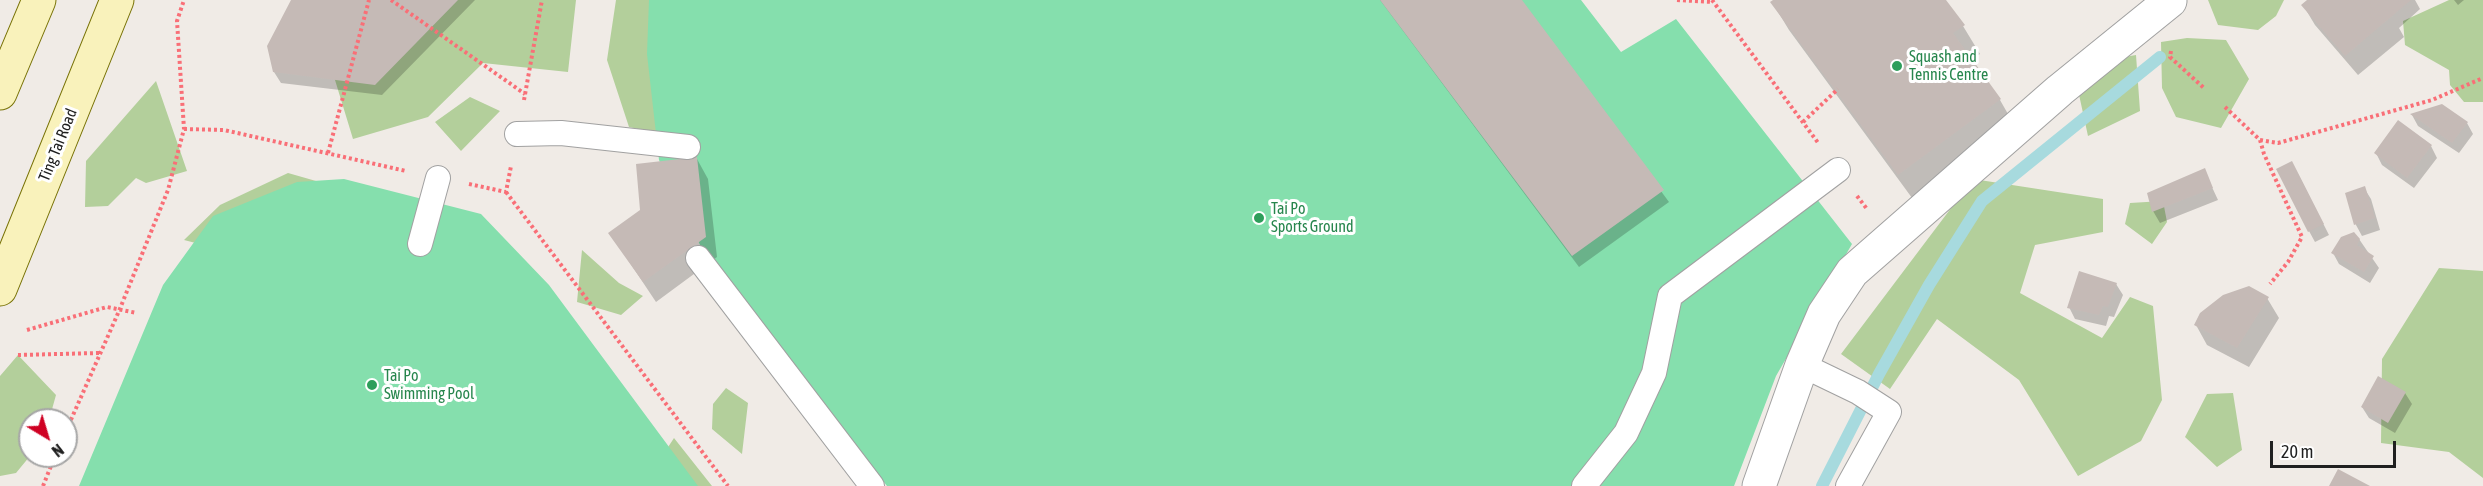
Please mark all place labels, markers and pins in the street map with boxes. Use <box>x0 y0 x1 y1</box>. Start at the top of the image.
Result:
place label: Squash and Tennis Centre <box>1909 47 1988 85</box>
marker: Squash and Tennis Centre <box>1890 59 1904 73</box>
place label: Tai Po Sports Ground <box>1271 199 1354 237</box>
marker: Tai Po Sports Ground <box>1252 211 1266 225</box>
place label: Tai Po Swimming Pool <box>384 366 474 404</box>
marker: Tai Po Swimming Pool <box>365 378 379 392</box>

